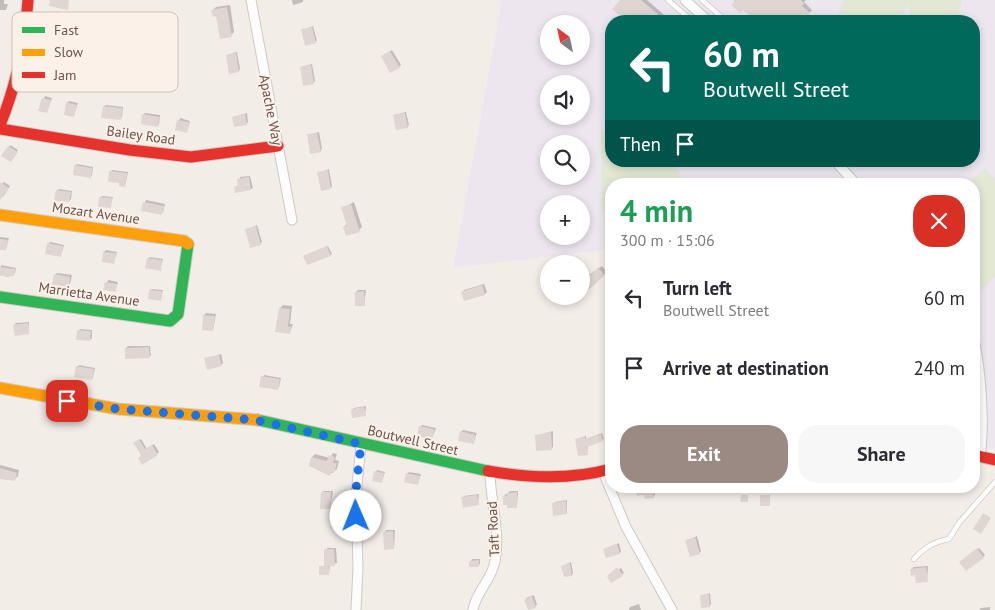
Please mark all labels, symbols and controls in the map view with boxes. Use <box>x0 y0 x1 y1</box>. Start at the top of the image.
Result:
legend <box>12 12 178 92</box>
north arrow <box>540 15 590 65</box>
map controls <box>540 15 590 305</box>
text: Fast <box>54 21 79 39</box>
text: 60 m <box>703 31 780 77</box>
icon: left <box>620 35 685 100</box>
text: Slow <box>54 43 84 61</box>
text: Jam <box>53 66 76 84</box>
street label: Apache Way <box>255 73 287 147</box>
button: sound <box>540 75 590 125</box>
text: Boutwell Street <box>703 75 849 103</box>
street label: Bailey Road <box>105 121 177 149</box>
icon: arrive <box>671 130 699 158</box>
text: Then <box>620 132 661 156</box>
button: search <box>540 135 590 185</box>
text: 4 min <box>620 191 693 230</box>
button: + <box>540 195 590 245</box>
button: close <box>913 195 965 247</box>
street label: Mozart Avenue <box>51 198 141 228</box>
text: 300 m · 15:06 <box>620 230 715 250</box>
button: − <box>540 255 590 305</box>
text: Turn left <box>663 276 732 300</box>
street label: Marrietta Avenue <box>37 278 141 310</box>
icon: left <box>620 284 648 312</box>
text: 60 m <box>924 286 965 310</box>
text: Boutwell Street <box>663 300 769 320</box>
icon: arrive <box>620 354 648 382</box>
text: Arrive at destination <box>663 356 829 380</box>
text: 240 m <box>913 356 965 380</box>
pin <box>46 380 88 422</box>
icon: arrive <box>53 387 81 415</box>
street label: Boutwell Street <box>366 421 461 459</box>
button: Exit <box>620 425 788 483</box>
button: Share <box>798 425 965 483</box>
position arrow <box>329 489 381 541</box>
street label: Taft Road <box>483 501 503 557</box>

